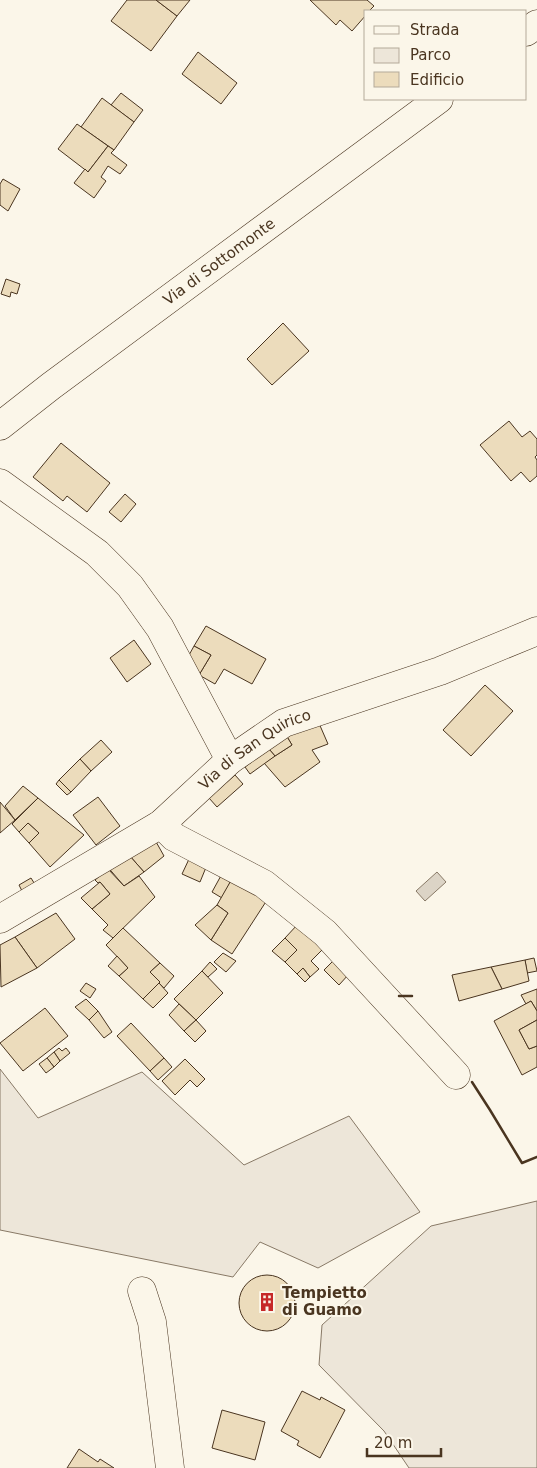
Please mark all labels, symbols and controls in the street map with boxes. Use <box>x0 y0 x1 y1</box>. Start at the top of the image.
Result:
legend <box>364 10 527 100</box>
text: Strada <box>410 21 459 39</box>
text: Parco <box>410 46 451 64</box>
text: Edificio <box>410 71 464 89</box>
street label: Via di Sottomonte <box>160 214 279 309</box>
street label: Via di San Quirico <box>195 706 313 793</box>
place label: Tempietto di Guamo <box>282 1284 367 1319</box>
building icon: Tempietto di Guamo <box>256 1291 278 1313</box>
scale bar <box>367 1426 441 1458</box>
text: 20 m <box>374 1434 412 1452</box>

